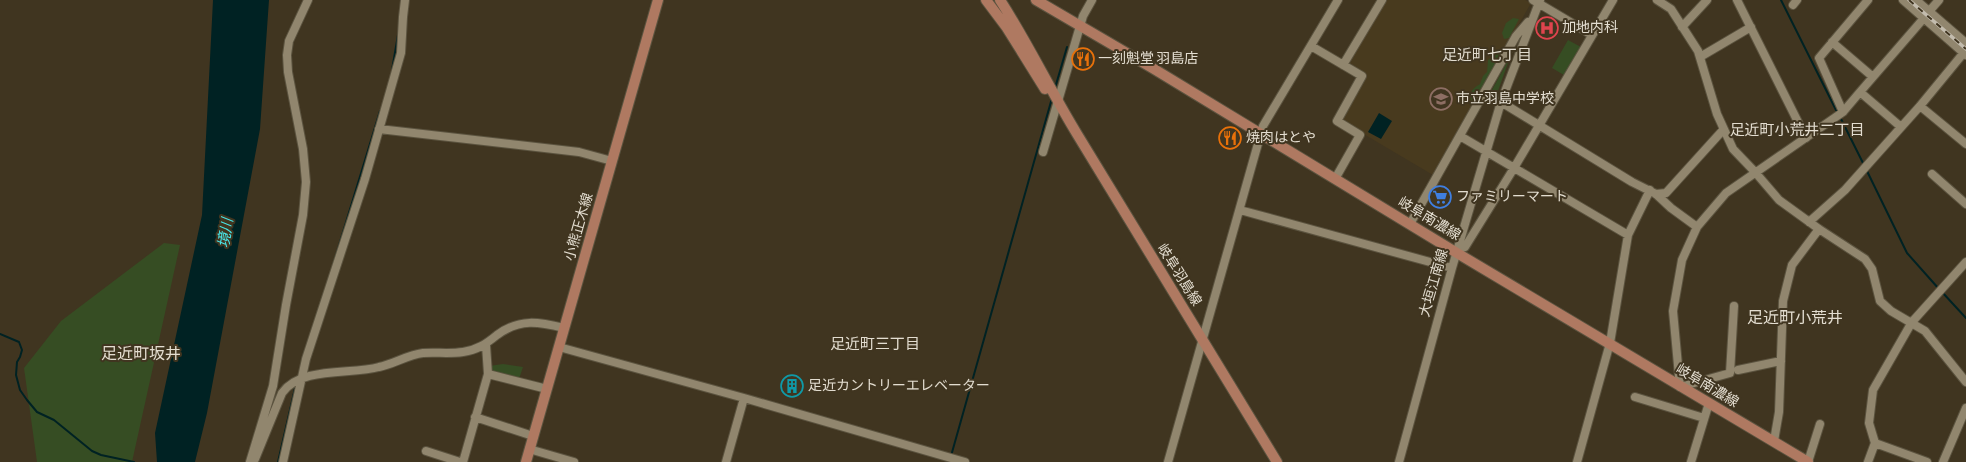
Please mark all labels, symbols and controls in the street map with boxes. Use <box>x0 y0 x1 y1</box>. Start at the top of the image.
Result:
hospital icon: 加地内科 <box>1534 15 1560 41</box>
place label: 加地内科 <box>1562 20 1618 35</box>
restaurant icon: 一刻魁堂 羽島店 <box>1070 46 1096 72</box>
district label: 足近町七丁目 <box>1442 47 1532 63</box>
place label: 一刻魁堂 羽島店 <box>1098 50 1198 66</box>
school or university icon: 市立羽島中学校 <box>1428 86 1454 112</box>
place label: 市立羽島中学校 <box>1456 91 1554 106</box>
district label: 足近町小荒井二丁目 <box>1729 121 1865 138</box>
restaurant icon: 焼肉はとや <box>1217 125 1243 151</box>
place label: 焼肉はとや <box>1246 130 1316 145</box>
supermarket icon: ファミリーマート <box>1427 184 1453 210</box>
place label: ファミリーマート <box>1456 190 1568 204</box>
street label: 小熊正木線 <box>561 191 595 263</box>
street label: 岐阜南濃線 <box>1395 194 1463 243</box>
water label: 境川 <box>215 215 236 249</box>
street label: 岐阜羽島線 <box>1155 241 1204 308</box>
street label: 大垣江南線 <box>1417 247 1450 319</box>
district label: 足近町小荒井 <box>1747 309 1843 326</box>
district label: 足近町三丁目 <box>830 336 920 352</box>
district label: 足近町坂井 <box>101 345 181 362</box>
street label: 岐阜南濃線 <box>1673 361 1741 410</box>
building icon: 足近カントリーエレベーター <box>779 373 805 399</box>
place label: 足近カントリーエレベーター <box>808 378 990 393</box>

